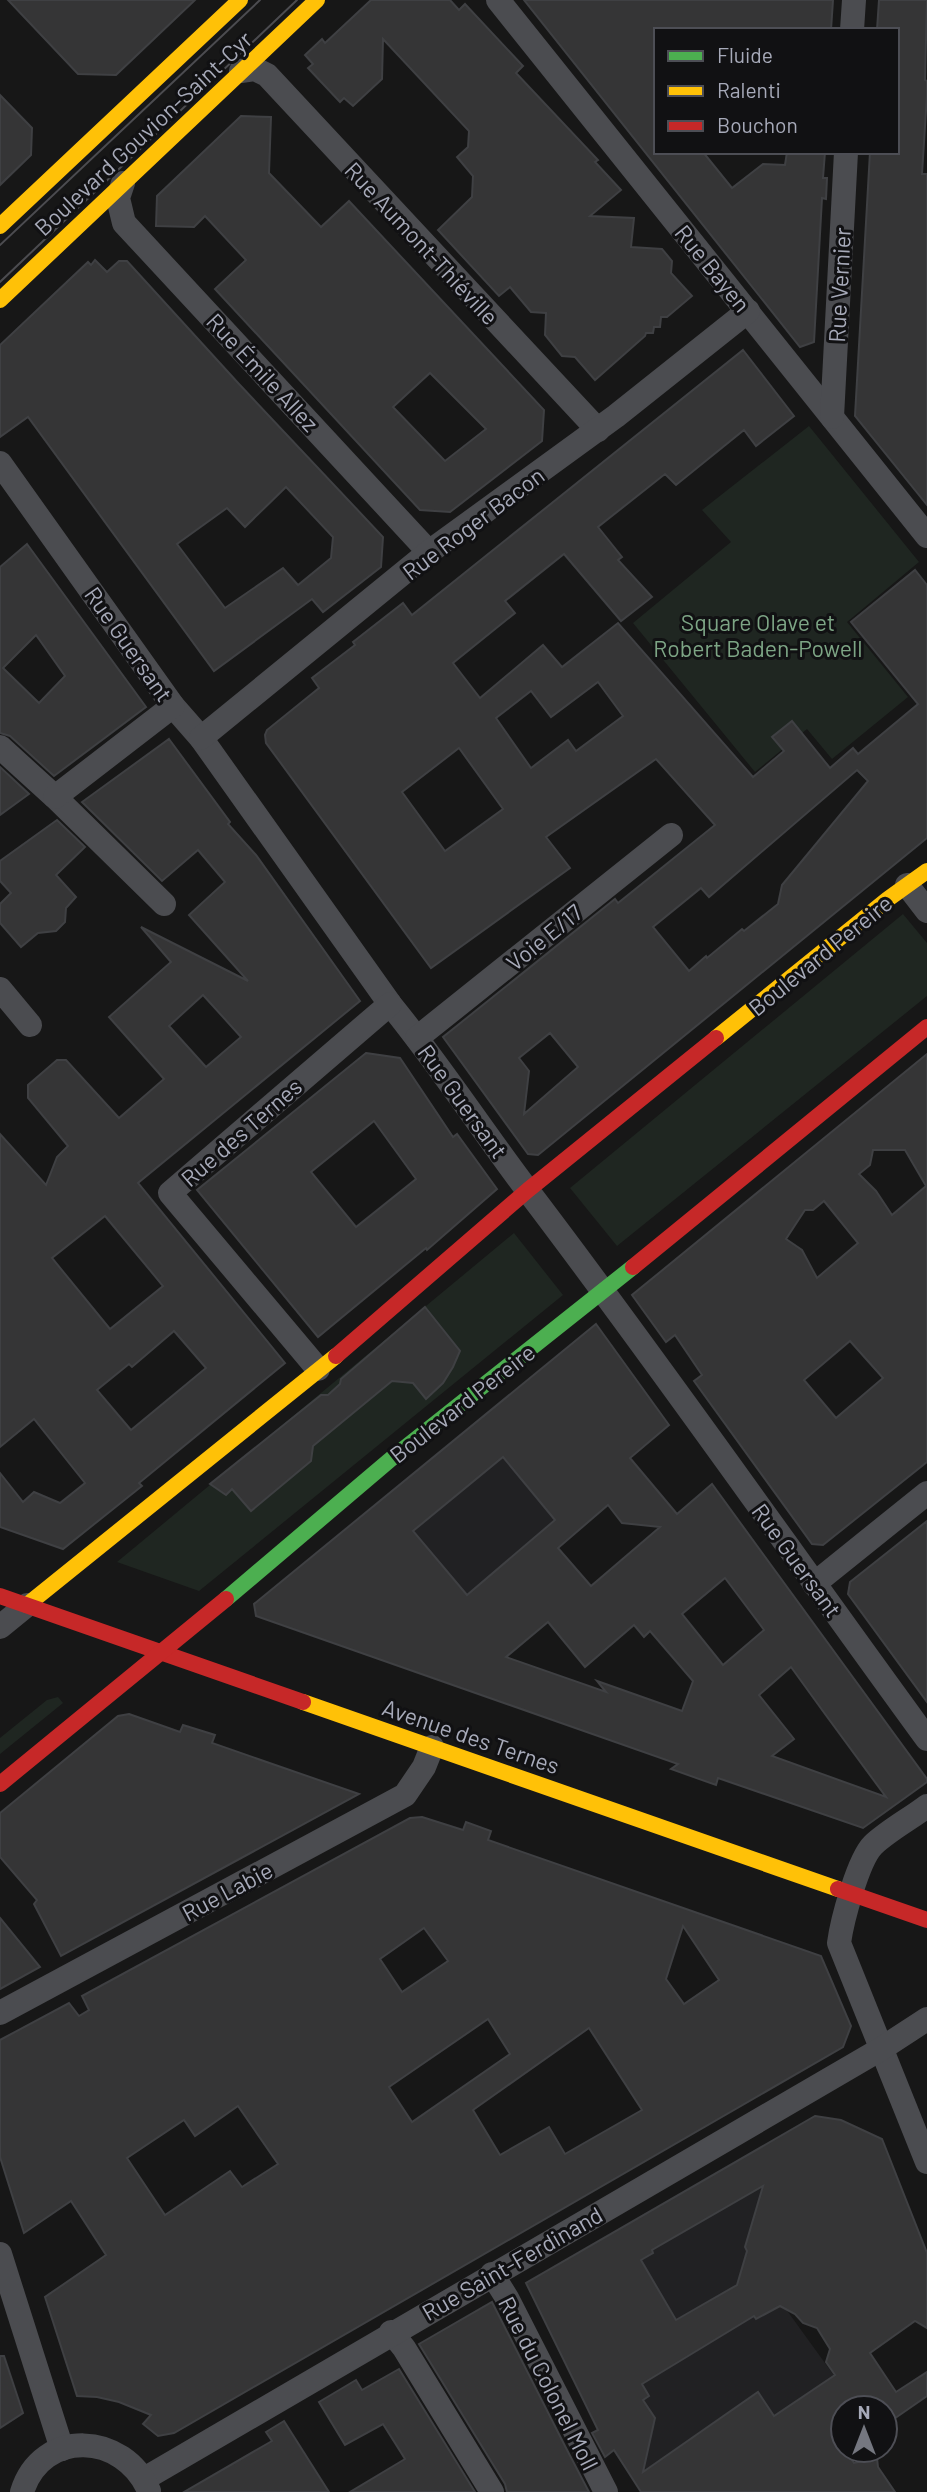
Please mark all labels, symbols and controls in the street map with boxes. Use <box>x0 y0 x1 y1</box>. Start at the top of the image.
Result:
street label: Boulevard Gouvion-Saint-Cyr <box>28 24 258 241</box>
legend <box>654 28 899 154</box>
text: Fluide <box>717 42 773 67</box>
text: Ralenti <box>717 77 781 102</box>
text: Bouchon <box>717 112 798 137</box>
street label: Rue Aumont-Thiéville <box>339 156 505 330</box>
street label: Rue Bayen <box>669 219 757 317</box>
street label: Rue Vernier <box>822 226 856 343</box>
street label: Rue Émile Allez <box>201 307 325 437</box>
street label: Rue Roger Bacon <box>397 461 549 585</box>
street label: Rue Guersant <box>79 581 179 707</box>
park label: Square Olave et Robert Baden-Powell <box>653 608 863 662</box>
street label: Boulevard Pereire <box>743 889 897 1021</box>
street label: Voie E/17 <box>500 898 588 976</box>
street label: Rue Guersant <box>412 1039 514 1163</box>
street label: Rue des Ternes <box>175 1072 307 1192</box>
street label: Boulevard Pereire <box>384 1338 540 1468</box>
street label: Rue Guersant <box>746 1498 848 1622</box>
street label: Avenue des Ternes <box>379 1693 563 1779</box>
street label: Rue Labie <box>177 1855 277 1927</box>
street label: Rue Saint-Ferdinand <box>417 2200 607 2326</box>
street label: Rue du Colonel Moll <box>493 2292 605 2474</box>
north arrow <box>829 2394 899 2464</box>
text: N <box>858 2400 870 2423</box>

